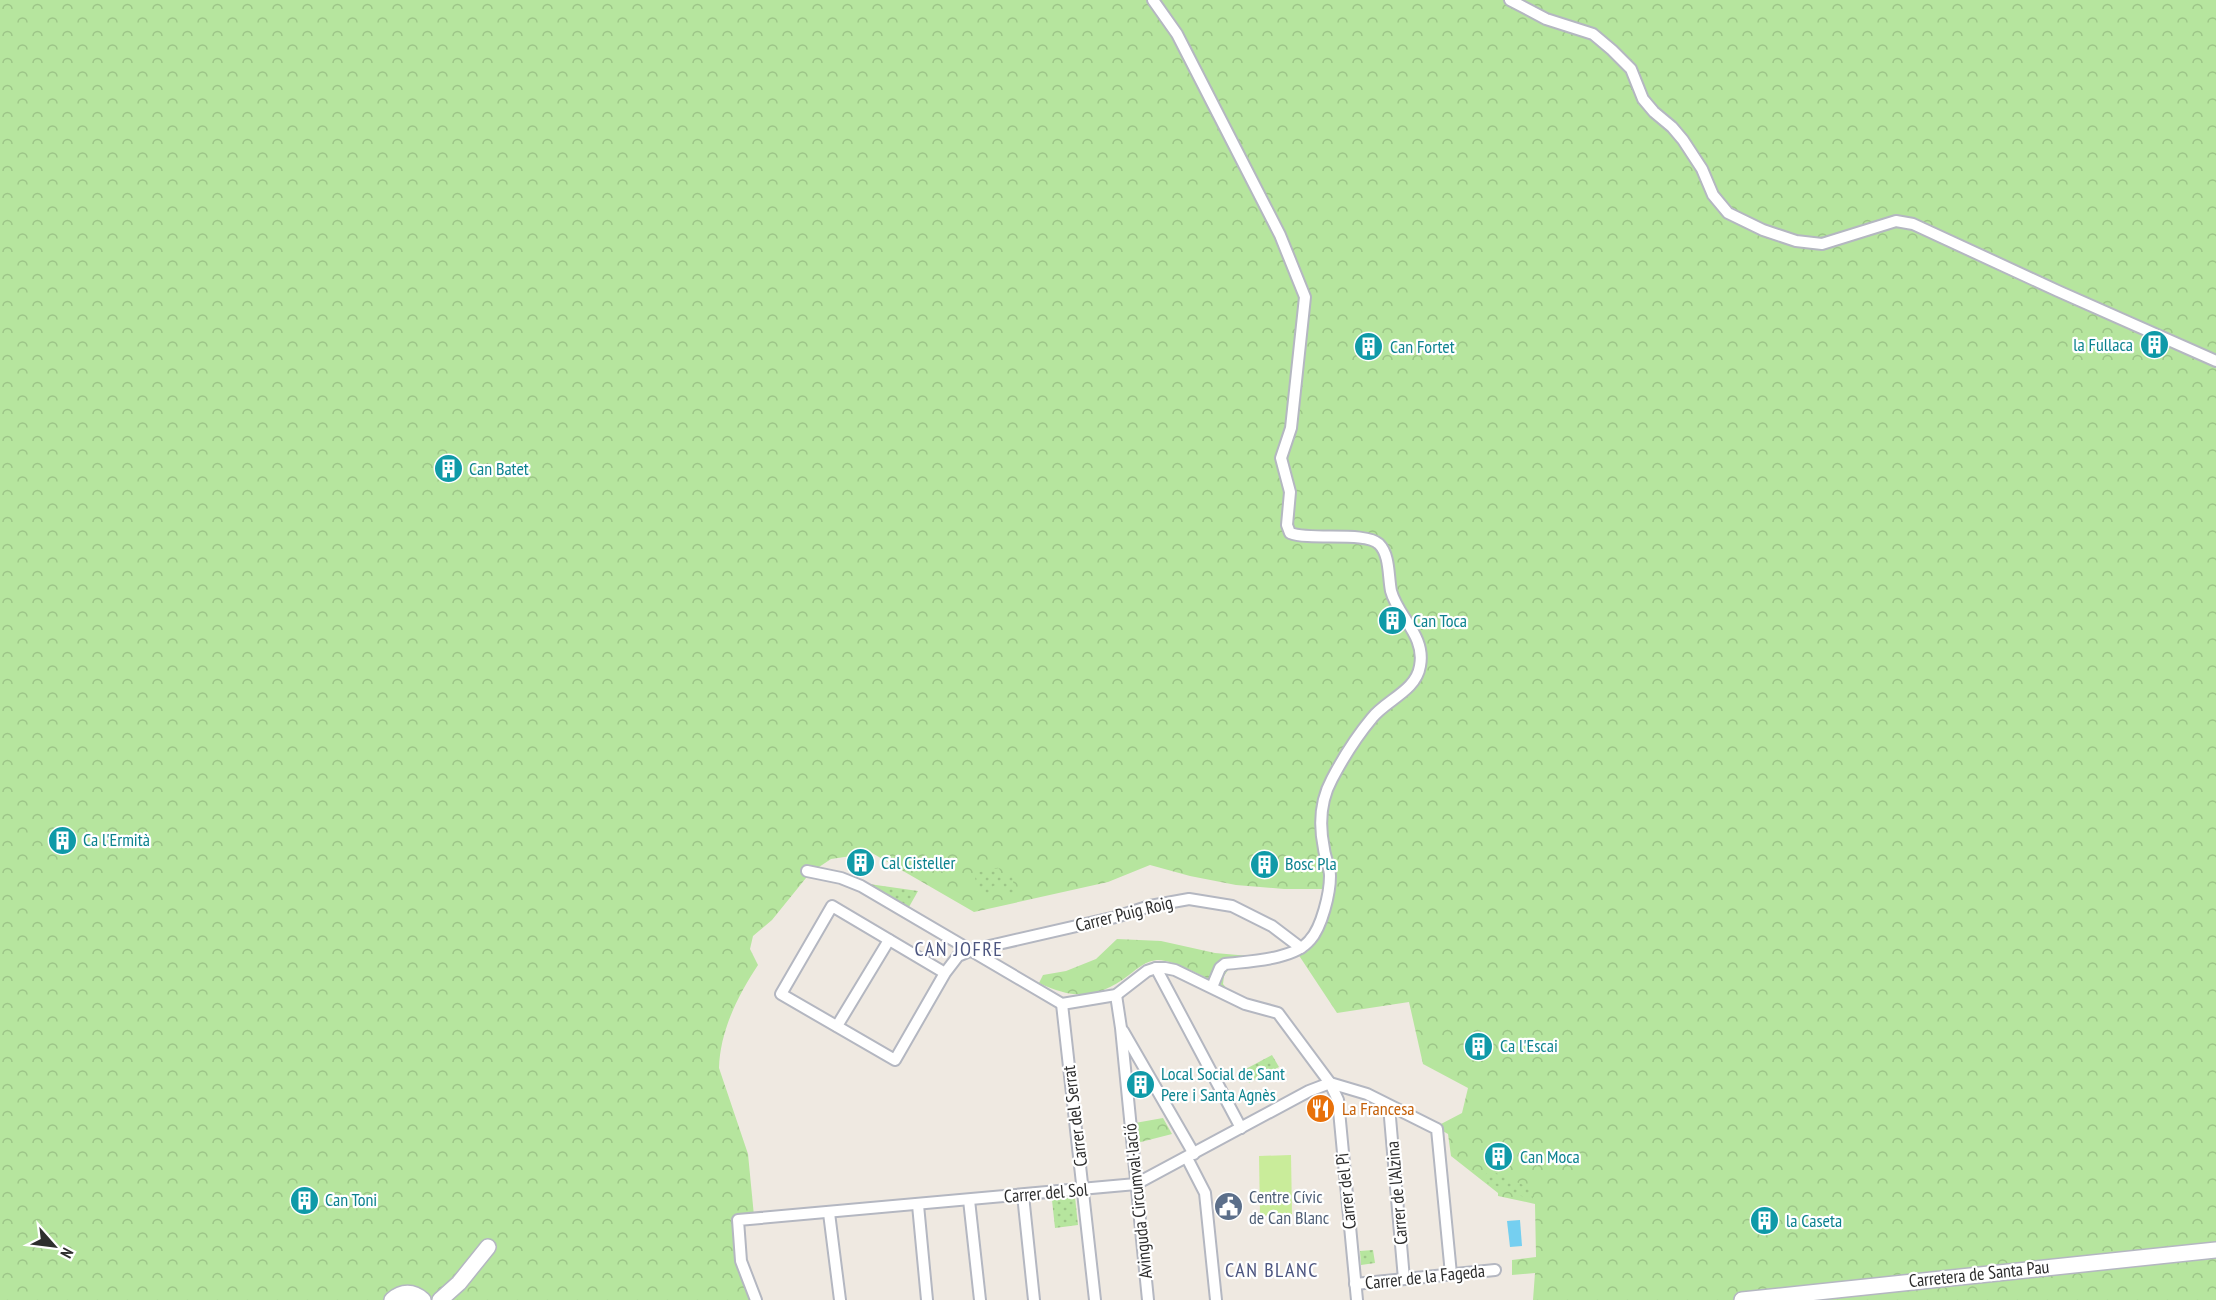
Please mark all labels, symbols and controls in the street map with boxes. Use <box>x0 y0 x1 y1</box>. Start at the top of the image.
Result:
building icon: la Fullaca <box>2138 329 2170 361</box>
building icon: Can Fortet <box>1353 331 1385 363</box>
place label: la Fullaca <box>2073 333 2133 356</box>
place label: Can Fortet <box>1390 335 1455 358</box>
building icon: Can Batet <box>432 453 464 485</box>
place label: Can Batet <box>469 457 529 480</box>
building icon: Can Toca <box>1376 605 1408 637</box>
place label: Can Toca <box>1413 609 1467 632</box>
building icon: Ca l'Ermità <box>46 824 78 856</box>
place label: Ca l'Ermità <box>83 828 150 851</box>
building icon: Cal Cisteller <box>844 847 876 879</box>
building icon: Bosc Pla <box>1248 848 1280 880</box>
place label: Cal Cisteller <box>881 851 956 874</box>
place label: Bosc Pla <box>1285 852 1337 875</box>
street label: Carrer Puig Roig <box>1073 890 1175 937</box>
district label: CAN JOFRE <box>915 936 1003 962</box>
building icon: Ca l'Escai <box>1463 1030 1495 1062</box>
place label: Ca l'Escai <box>1500 1034 1558 1057</box>
place label: Local Social de Sant Pere i Santa Agnès <box>1161 1062 1285 1106</box>
street label: Carrer del Serrat <box>1057 1064 1092 1168</box>
building icon: Local Social de Sant Pere i Santa Agnès <box>1124 1068 1156 1100</box>
restaurant icon: La Francesa <box>1305 1093 1337 1125</box>
place label: La Francesa <box>1342 1097 1415 1120</box>
street label: Avinguda Circumval·lació <box>1118 1122 1157 1280</box>
street label: Carrer de l'Alzina <box>1381 1140 1412 1246</box>
building icon: Can Moca <box>1483 1141 1515 1173</box>
place label: Can Moca <box>1520 1145 1580 1168</box>
street label: Carrer del Pi <box>1330 1152 1361 1230</box>
street label: Carrer del Sol <box>1003 1177 1090 1208</box>
building icon: Can Toni <box>288 1184 320 1216</box>
place label: Centre Cívic de Can Blanc <box>1249 1185 1330 1229</box>
place label: Can Toni <box>325 1188 377 1211</box>
public building icon: Centre Cívic de Can Blanc <box>1212 1191 1244 1223</box>
building icon: la Caseta <box>1749 1205 1781 1237</box>
place label: la Caseta <box>1786 1209 1842 1232</box>
north arrow <box>24 1216 84 1276</box>
text: N <box>56 1245 78 1262</box>
street label: Carretera de Santa Pau <box>1908 1255 2050 1292</box>
district label: CAN BLANC <box>1225 1257 1319 1283</box>
street label: Carrer de la Fageda <box>1364 1259 1486 1294</box>

